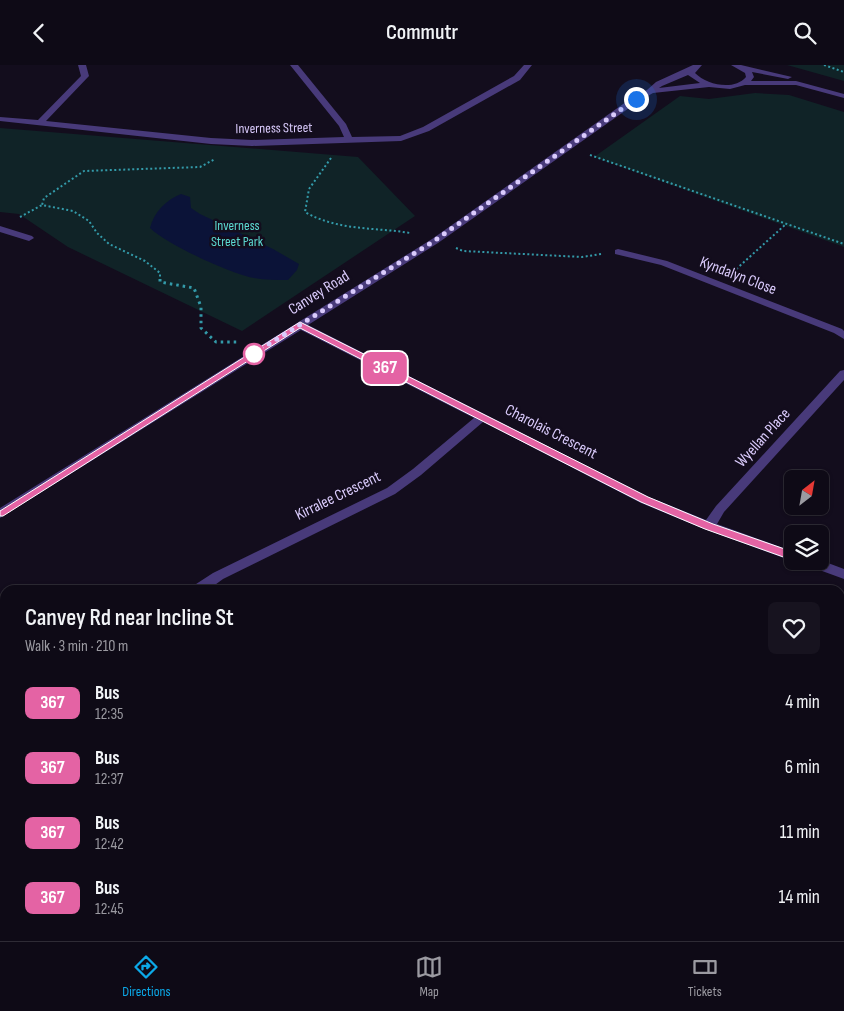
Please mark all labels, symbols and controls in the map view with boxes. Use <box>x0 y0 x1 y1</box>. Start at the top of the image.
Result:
icon: back <box>25 19 53 47</box>
text: Commutr <box>386 19 458 46</box>
icon: search <box>791 19 819 47</box>
your location <box>624 87 649 112</box>
street label: Inverness Street <box>235 119 313 137</box>
park label: Inverness Street Park <box>211 217 264 250</box>
street label: Kyndalyn Close <box>697 253 779 299</box>
street label: Canvey Road <box>285 267 353 319</box>
unlabelled marker <box>243 343 265 365</box>
line badge: 367 <box>356 352 414 384</box>
text: 367 <box>373 357 397 378</box>
street label: Charolais Crescent <box>502 401 600 463</box>
street label: Wyellan Place <box>732 405 794 471</box>
street label: Kirralee Crescent <box>292 467 384 525</box>
north arrow <box>784 470 829 515</box>
map controls <box>784 470 829 570</box>
button: layers <box>784 525 829 570</box>
button: heart <box>768 602 820 654</box>
text: Canvey Rd near Incline St <box>25 603 234 632</box>
text: Walk · 3 min · 210 m <box>25 637 128 656</box>
text: Bus <box>95 682 120 705</box>
text: 4 min <box>785 691 820 714</box>
text: 367 <box>40 692 65 713</box>
text: 12:35 <box>95 705 124 724</box>
text: Bus <box>95 747 120 770</box>
text: 6 min <box>785 756 820 779</box>
text: 367 <box>40 757 65 778</box>
text: 12:37 <box>95 770 124 789</box>
text: Bus <box>95 812 120 835</box>
text: 11 min <box>780 821 820 844</box>
text: 367 <box>40 822 65 843</box>
text: 12:42 <box>95 835 124 854</box>
text: Bus <box>95 877 120 900</box>
text: 14 min <box>779 886 820 909</box>
text: 367 <box>40 887 65 908</box>
text: 12:45 <box>95 900 124 919</box>
tab: Directions <box>122 953 170 1000</box>
tab: Map <box>415 953 443 1000</box>
tab: Tickets <box>688 953 722 1000</box>

